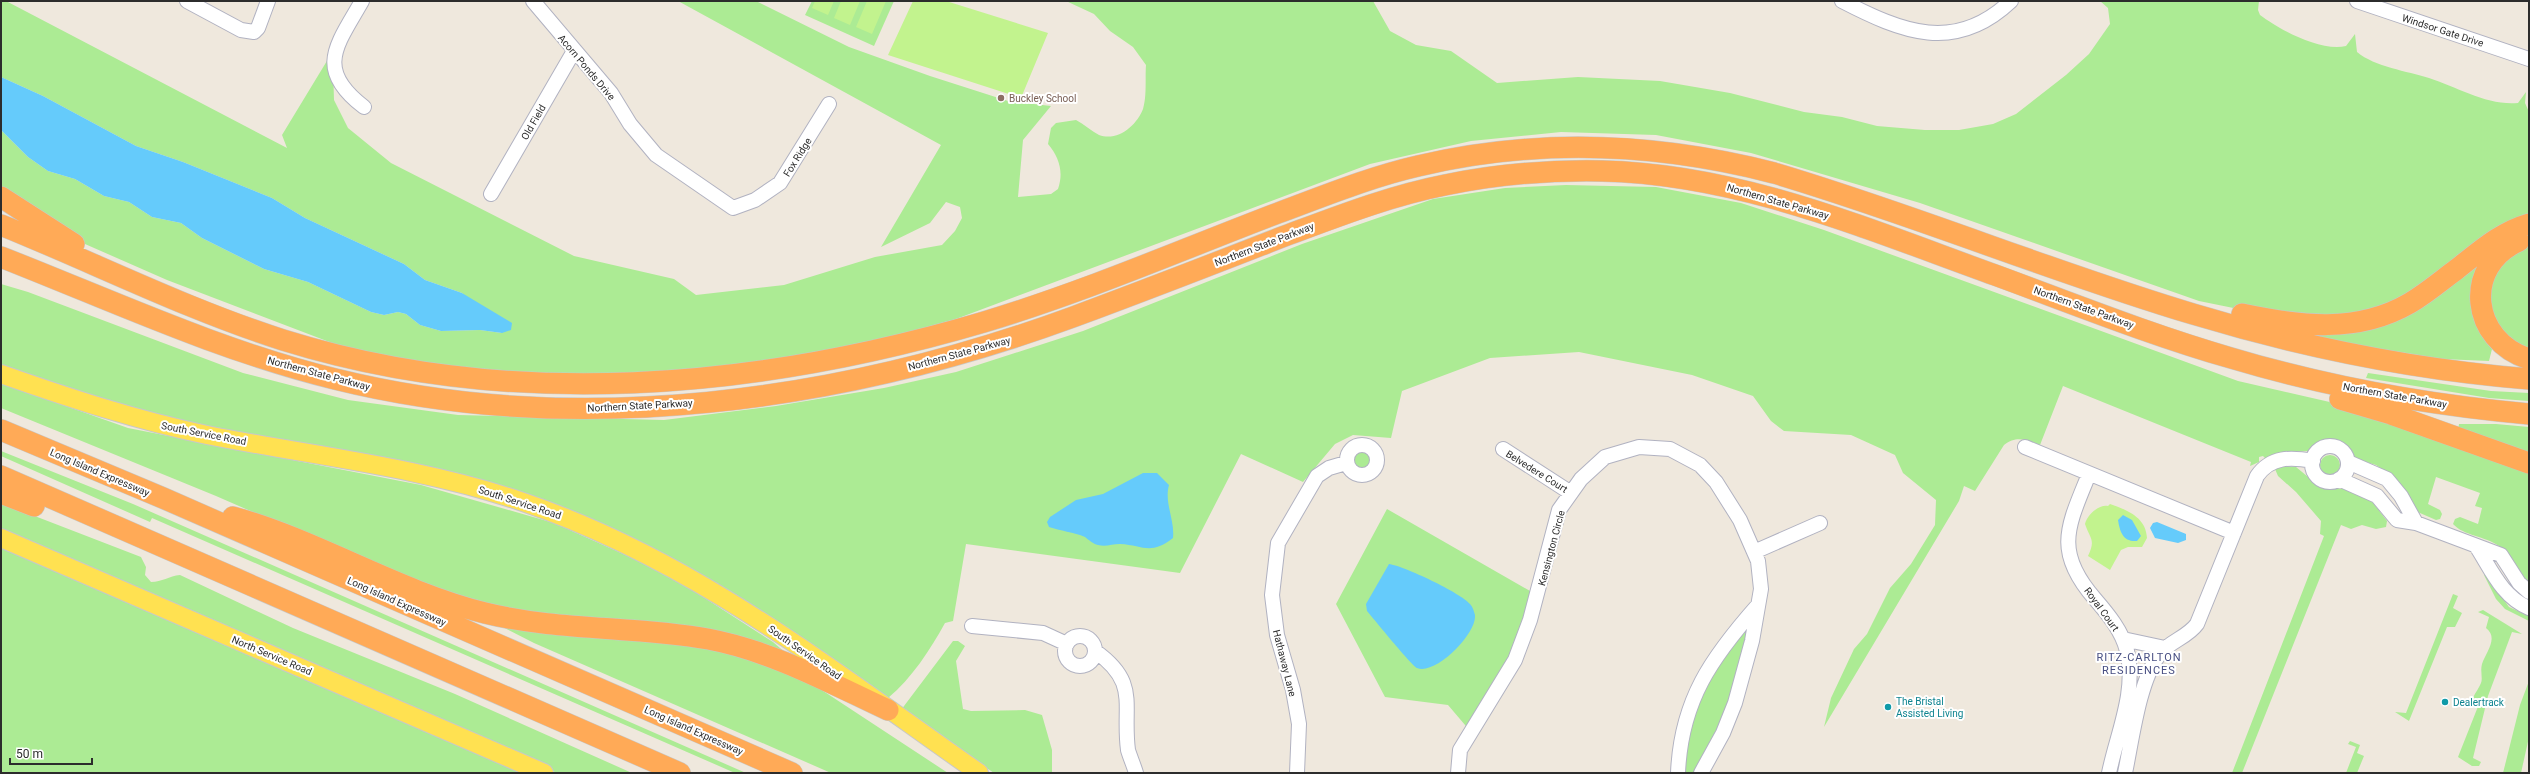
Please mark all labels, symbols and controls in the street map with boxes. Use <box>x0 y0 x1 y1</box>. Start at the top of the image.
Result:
street label: Windsor Gate Drive <box>2401 12 2485 49</box>
street label: Acorn Ponds Drive <box>556 32 617 102</box>
marker: Buckley School <box>996 93 1006 103</box>
place label: Buckley School <box>1009 93 1076 104</box>
street label: Old Field <box>519 103 548 142</box>
street label: Fox Ridge <box>781 136 814 179</box>
street label: Northern State Parkway <box>1726 182 1830 221</box>
street label: Northern State Parkway <box>1213 220 1316 268</box>
street label: Northern State Parkway <box>2032 284 2135 331</box>
street label: Northern State Parkway <box>907 334 1012 372</box>
street label: Northern State Parkway <box>267 355 371 393</box>
street label: Northern State Parkway <box>2342 381 2448 410</box>
street label: Northern State Parkway <box>587 397 693 414</box>
street label: South Service Road <box>160 420 247 447</box>
street label: Long Island Expressway <box>48 447 151 499</box>
street label: Belvedere Court <box>1504 448 1570 495</box>
street label: South Service Road <box>477 484 563 521</box>
street label: Kensington Circle <box>1536 509 1567 587</box>
street label: Long Island Expressway <box>346 575 448 628</box>
street label: Royal Court <box>2082 585 2121 633</box>
street label: South Service Road <box>766 623 843 682</box>
street label: Hathaway Lane <box>1271 629 1298 698</box>
street label: North Service Road <box>230 634 313 677</box>
district label: RITZ-CARLTON RESIDENCES <box>2096 651 2182 677</box>
place label: The Bristal Assisted Living <box>1896 696 1963 719</box>
marker: Dealertrack <box>2440 697 2450 707</box>
place label: Dealertrack <box>2453 697 2505 708</box>
marker: The Bristal Assisted Living <box>1883 702 1893 712</box>
street label: Long Island Expressway <box>643 704 745 757</box>
scale bar <box>10 740 92 766</box>
text: 50 m <box>16 747 43 761</box>

